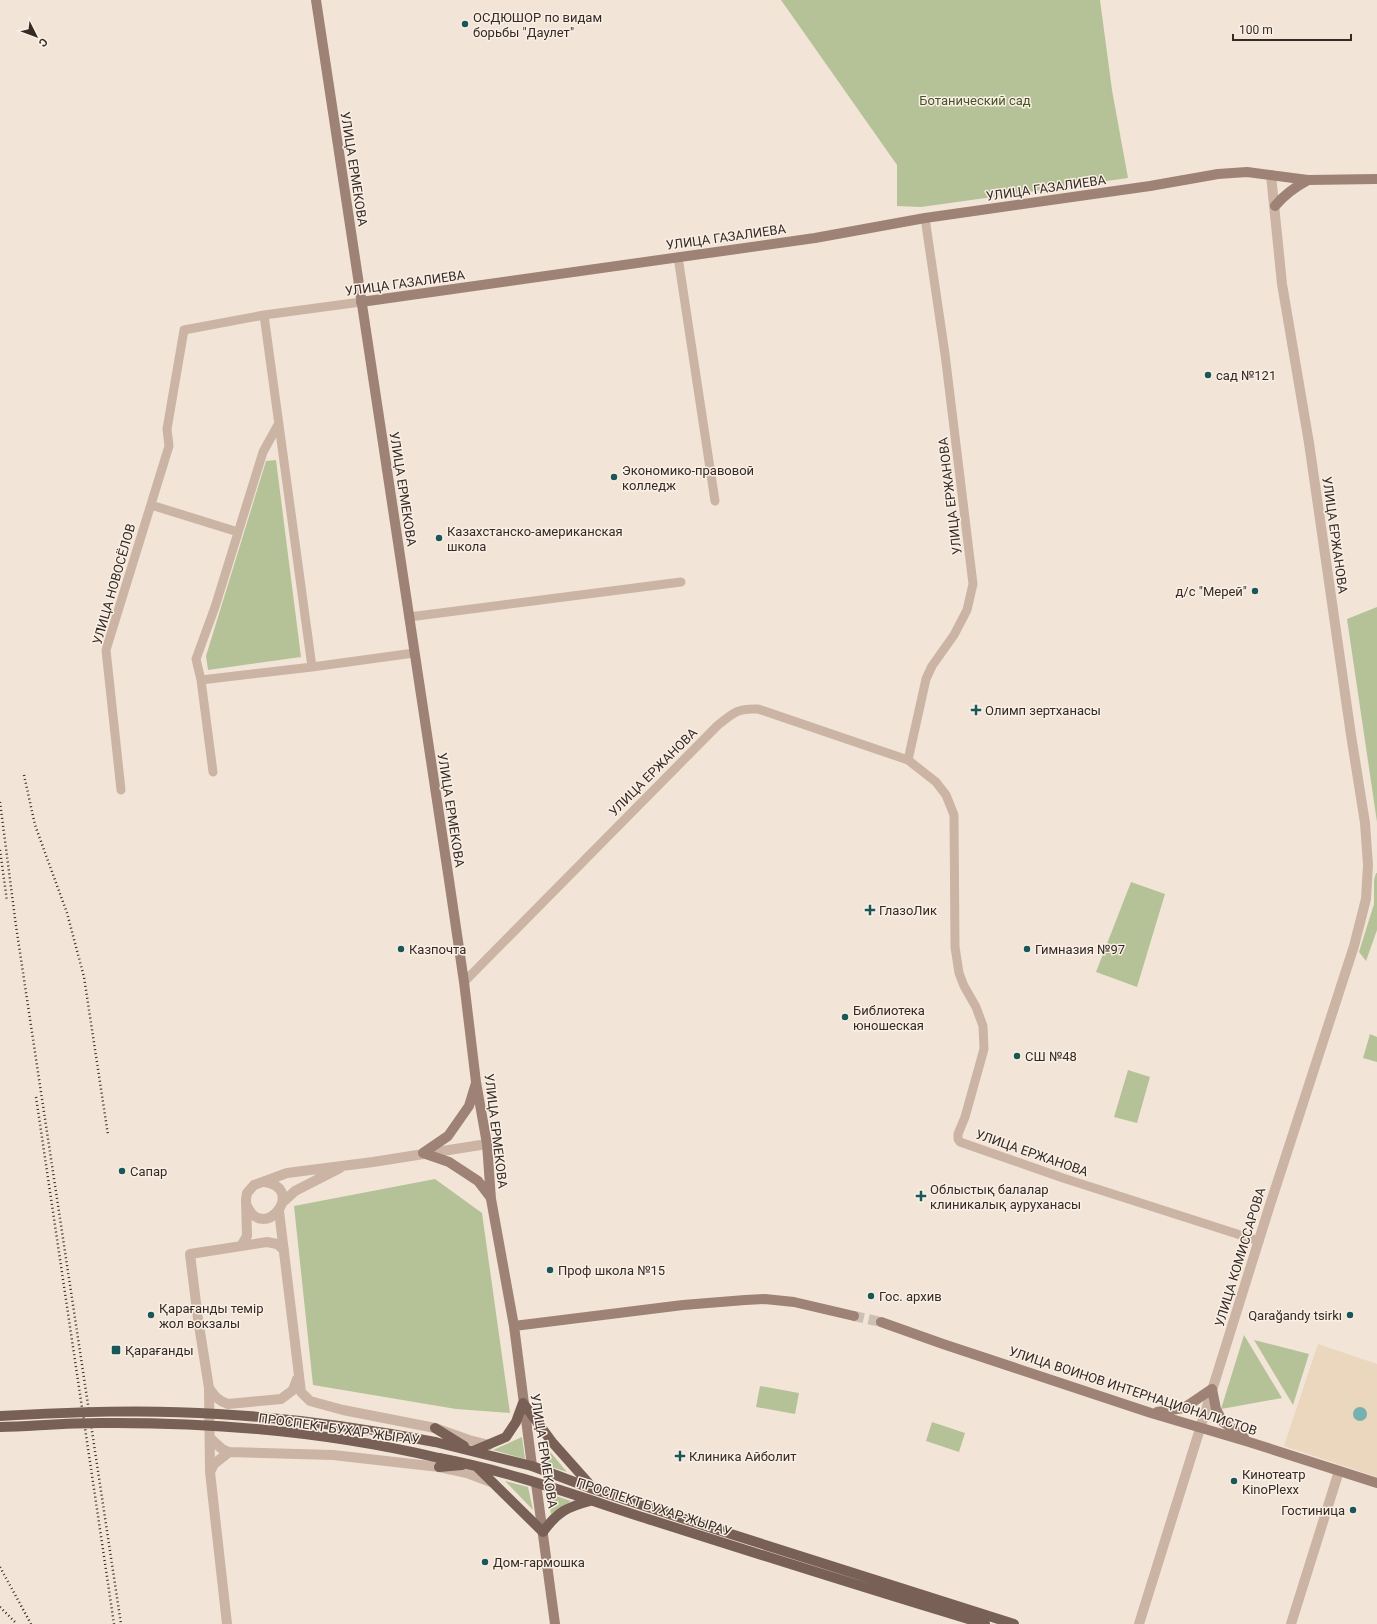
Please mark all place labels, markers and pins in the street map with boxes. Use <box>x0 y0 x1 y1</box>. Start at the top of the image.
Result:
place label: ОСДЮШОР по видам борьбы "Даулет" <box>473 10 602 40</box>
marker: ОСДЮШОР по видам борьбы "Даулет" <box>460 19 470 29</box>
place label: сад №121 <box>1216 368 1276 383</box>
marker: сад №121 <box>1203 370 1213 380</box>
place label: Экономико-правовой колледж <box>622 463 754 493</box>
marker: Экономико-правовой колледж <box>609 472 619 482</box>
place label: Казахстанско-американская школа <box>447 524 623 554</box>
marker: Казахстанско-американская школа <box>434 533 444 543</box>
place label: д/с "Мерей" <box>1175 584 1247 599</box>
marker: д/с "Мерей" <box>1250 586 1260 596</box>
place label: Олимп зертханасы <box>985 703 1101 718</box>
marker: Олимп зертханасы <box>970 704 982 716</box>
place label: ГлазоЛик <box>879 903 937 918</box>
marker: ГлазоЛик <box>864 904 876 916</box>
place label: Казпочта <box>409 942 466 957</box>
place label: Гимназия №97 <box>1035 942 1125 957</box>
marker: Казпочта <box>396 944 406 954</box>
marker: Гимназия №97 <box>1022 944 1032 954</box>
place label: Библиотека юношеская <box>853 1003 925 1033</box>
marker: Библиотека юношеская <box>840 1012 850 1022</box>
place label: СШ №48 <box>1025 1049 1077 1064</box>
marker: СШ №48 <box>1012 1051 1022 1061</box>
place label: Сапар <box>130 1164 167 1179</box>
marker: Сапар <box>117 1166 127 1176</box>
place label: Облыстық балалар клиникалық ауруханасы <box>930 1182 1081 1212</box>
marker: Облыстық балалар клиникалық ауруханасы <box>915 1190 927 1202</box>
place label: Проф школа №15 <box>558 1263 665 1278</box>
marker: Проф школа №15 <box>545 1265 555 1275</box>
place label: Гос. архив <box>879 1289 942 1304</box>
marker: Гос. архив <box>866 1291 876 1301</box>
place label: Қарағанды темір жол вокзалы <box>159 1301 263 1331</box>
place label: Qarağandy tsirkı <box>1248 1308 1342 1323</box>
marker: Қарағанды темір жол вокзалы <box>146 1310 156 1320</box>
marker: Qarağandy tsirkı <box>1345 1310 1355 1320</box>
place label: Қарағанды <box>125 1343 194 1358</box>
marker: Қарағанды <box>110 1344 122 1356</box>
place label: Клиника Айболит <box>689 1449 796 1464</box>
marker: Клиника Айболит <box>674 1450 686 1462</box>
place label: Кинотеатр KinoPlexx <box>1242 1467 1306 1497</box>
marker: Кинотеатр KinoPlexx <box>1229 1476 1239 1486</box>
place label: Гостиница <box>1281 1503 1345 1518</box>
marker: Гостиница <box>1348 1505 1358 1515</box>
place label: Дом-гармошка <box>493 1555 585 1570</box>
marker: Дом-гармошка <box>480 1557 490 1567</box>

